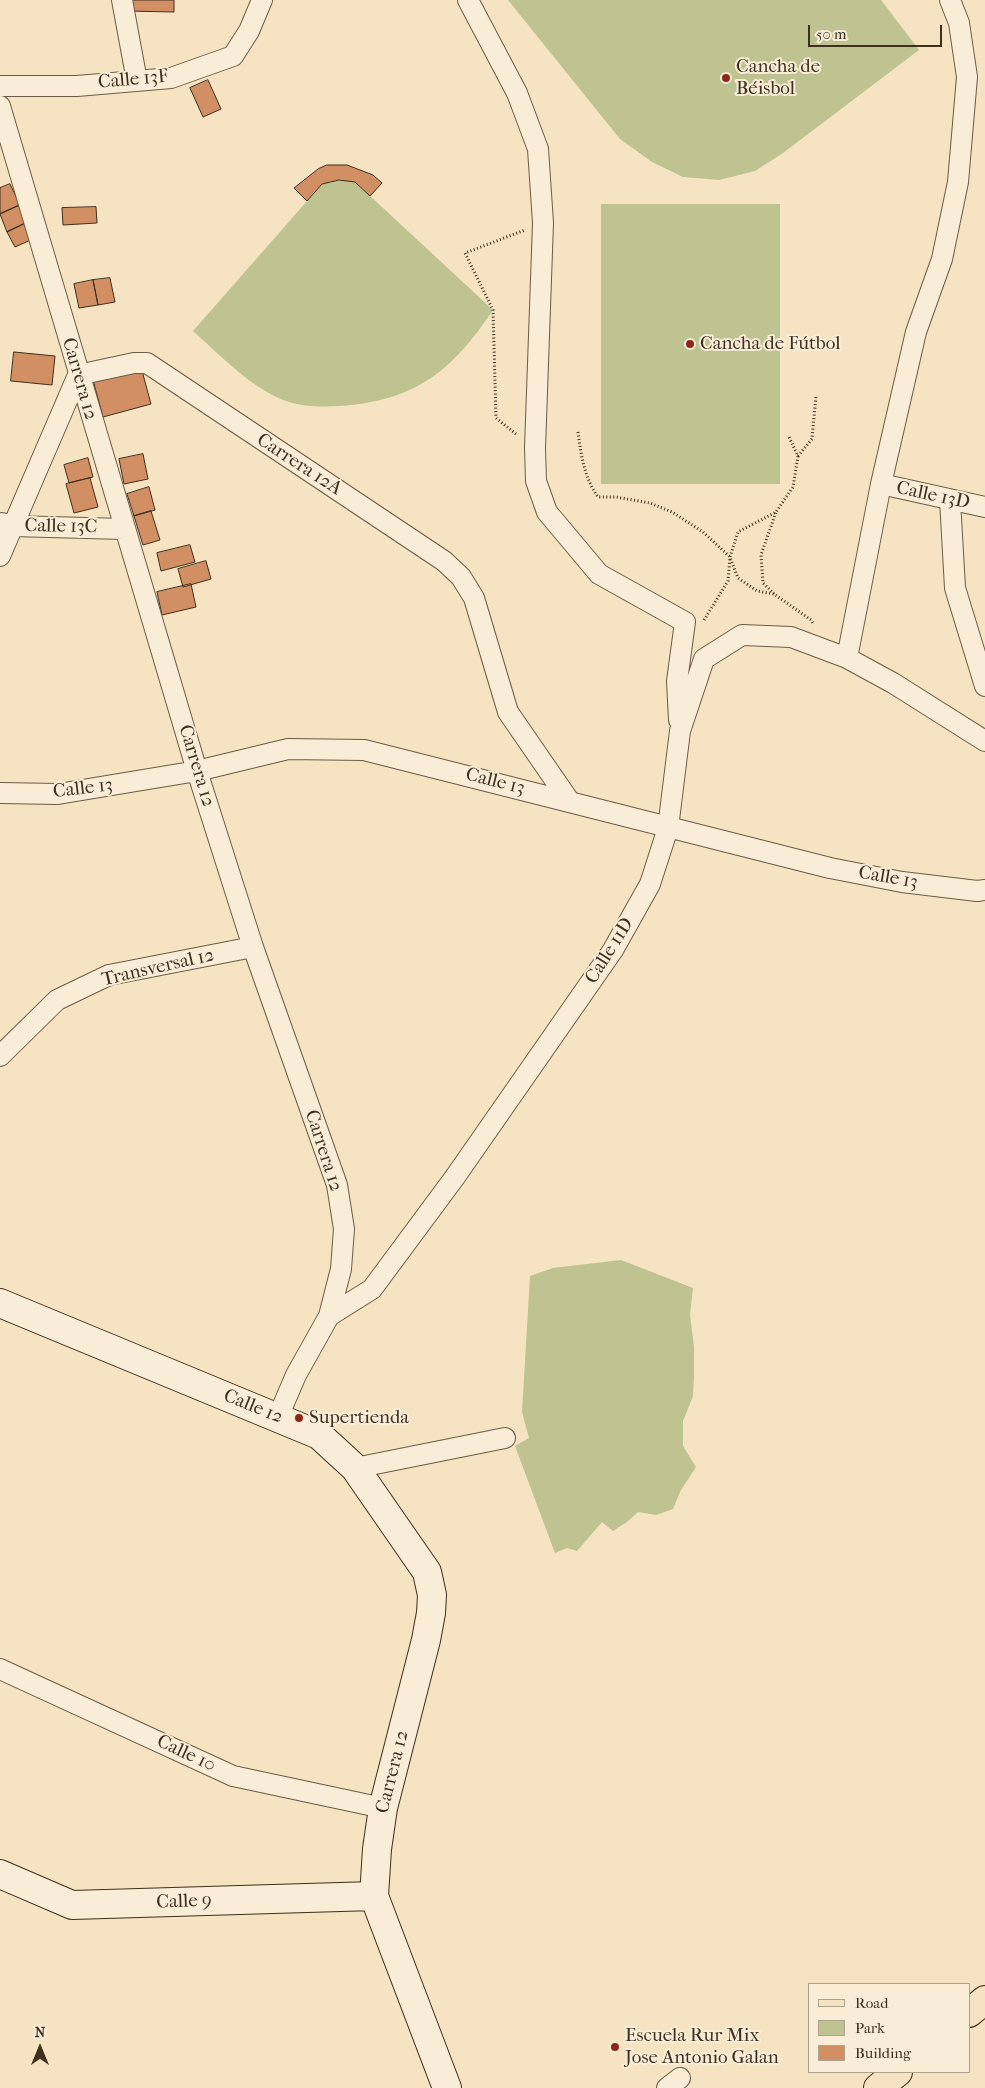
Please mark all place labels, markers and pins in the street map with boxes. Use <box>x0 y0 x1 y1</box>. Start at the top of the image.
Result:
place label: Cancha de Béisbol <box>736 56 820 100</box>
marker: Cancha de Béisbol <box>720 72 732 84</box>
place label: Cancha de Fútbol <box>700 333 841 355</box>
marker: Cancha de Fútbol <box>684 338 696 350</box>
place label: Supertienda <box>309 1407 409 1429</box>
marker: Supertienda <box>293 1412 305 1424</box>
place label: Escuela Rur Mix Jose Antonio Galan <box>625 2025 779 2069</box>
marker: Escuela Rur Mix Jose Antonio Galan <box>609 2041 621 2053</box>

